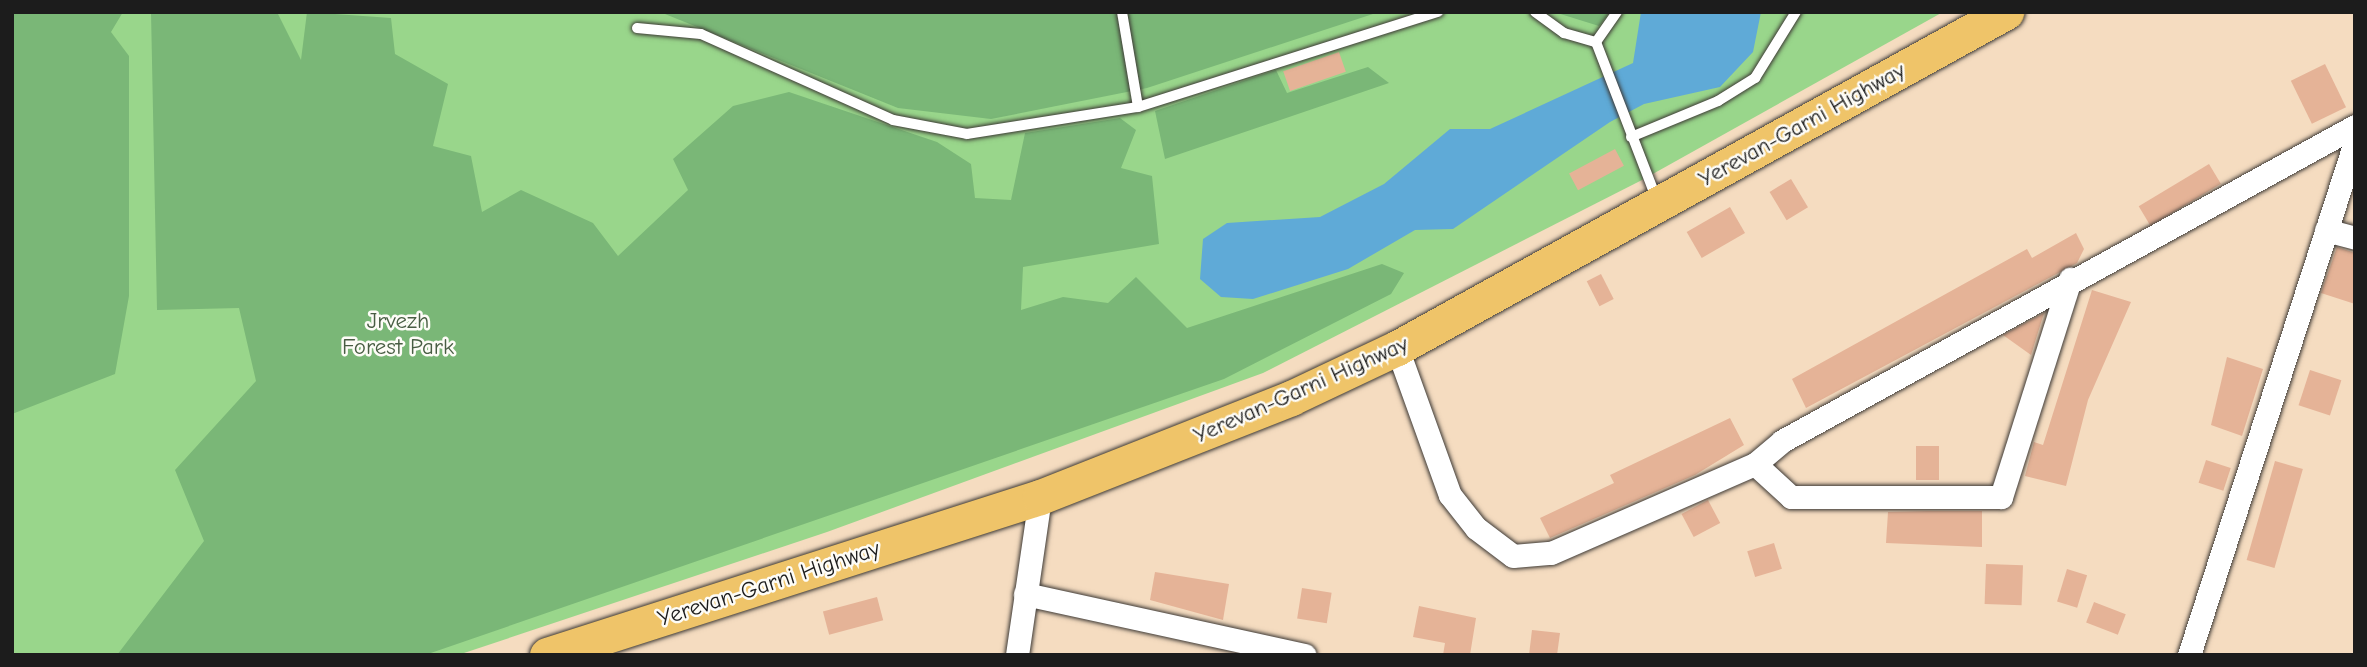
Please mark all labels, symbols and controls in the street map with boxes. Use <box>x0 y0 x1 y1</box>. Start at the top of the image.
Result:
street label: Yerevan-Garni Highway <box>1694 57 1910 193</box>
park label: Jrvezh Forest Park <box>342 307 454 361</box>
street label: Yerevan-Garni Highway <box>1189 330 1413 450</box>
street label: Yerevan-Garni Highway <box>654 535 884 633</box>

